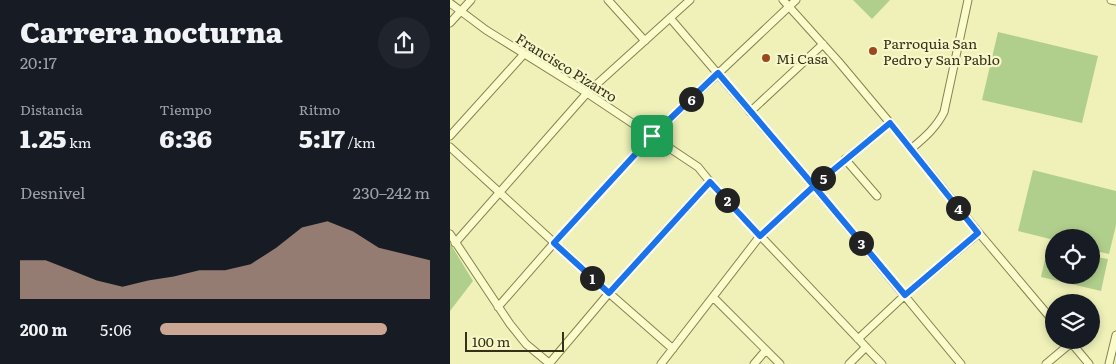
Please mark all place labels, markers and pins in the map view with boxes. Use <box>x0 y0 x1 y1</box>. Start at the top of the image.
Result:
place label: Parroquia San Pedro y San Pablo <box>883 33 1000 69</box>
marker: Parroquia San Pedro y San Pablo <box>867 45 879 57</box>
place label: Mi Casa <box>776 48 829 68</box>
marker: Mi Casa <box>760 52 772 64</box>
pin: 6 <box>678 86 704 112</box>
pin <box>631 115 673 157</box>
pin: 5 <box>810 166 836 190</box>
pin: 2 <box>714 188 740 212</box>
pin: 4 <box>946 196 970 220</box>
pin: 3 <box>848 230 874 256</box>
pin: 1 <box>580 266 604 290</box>

